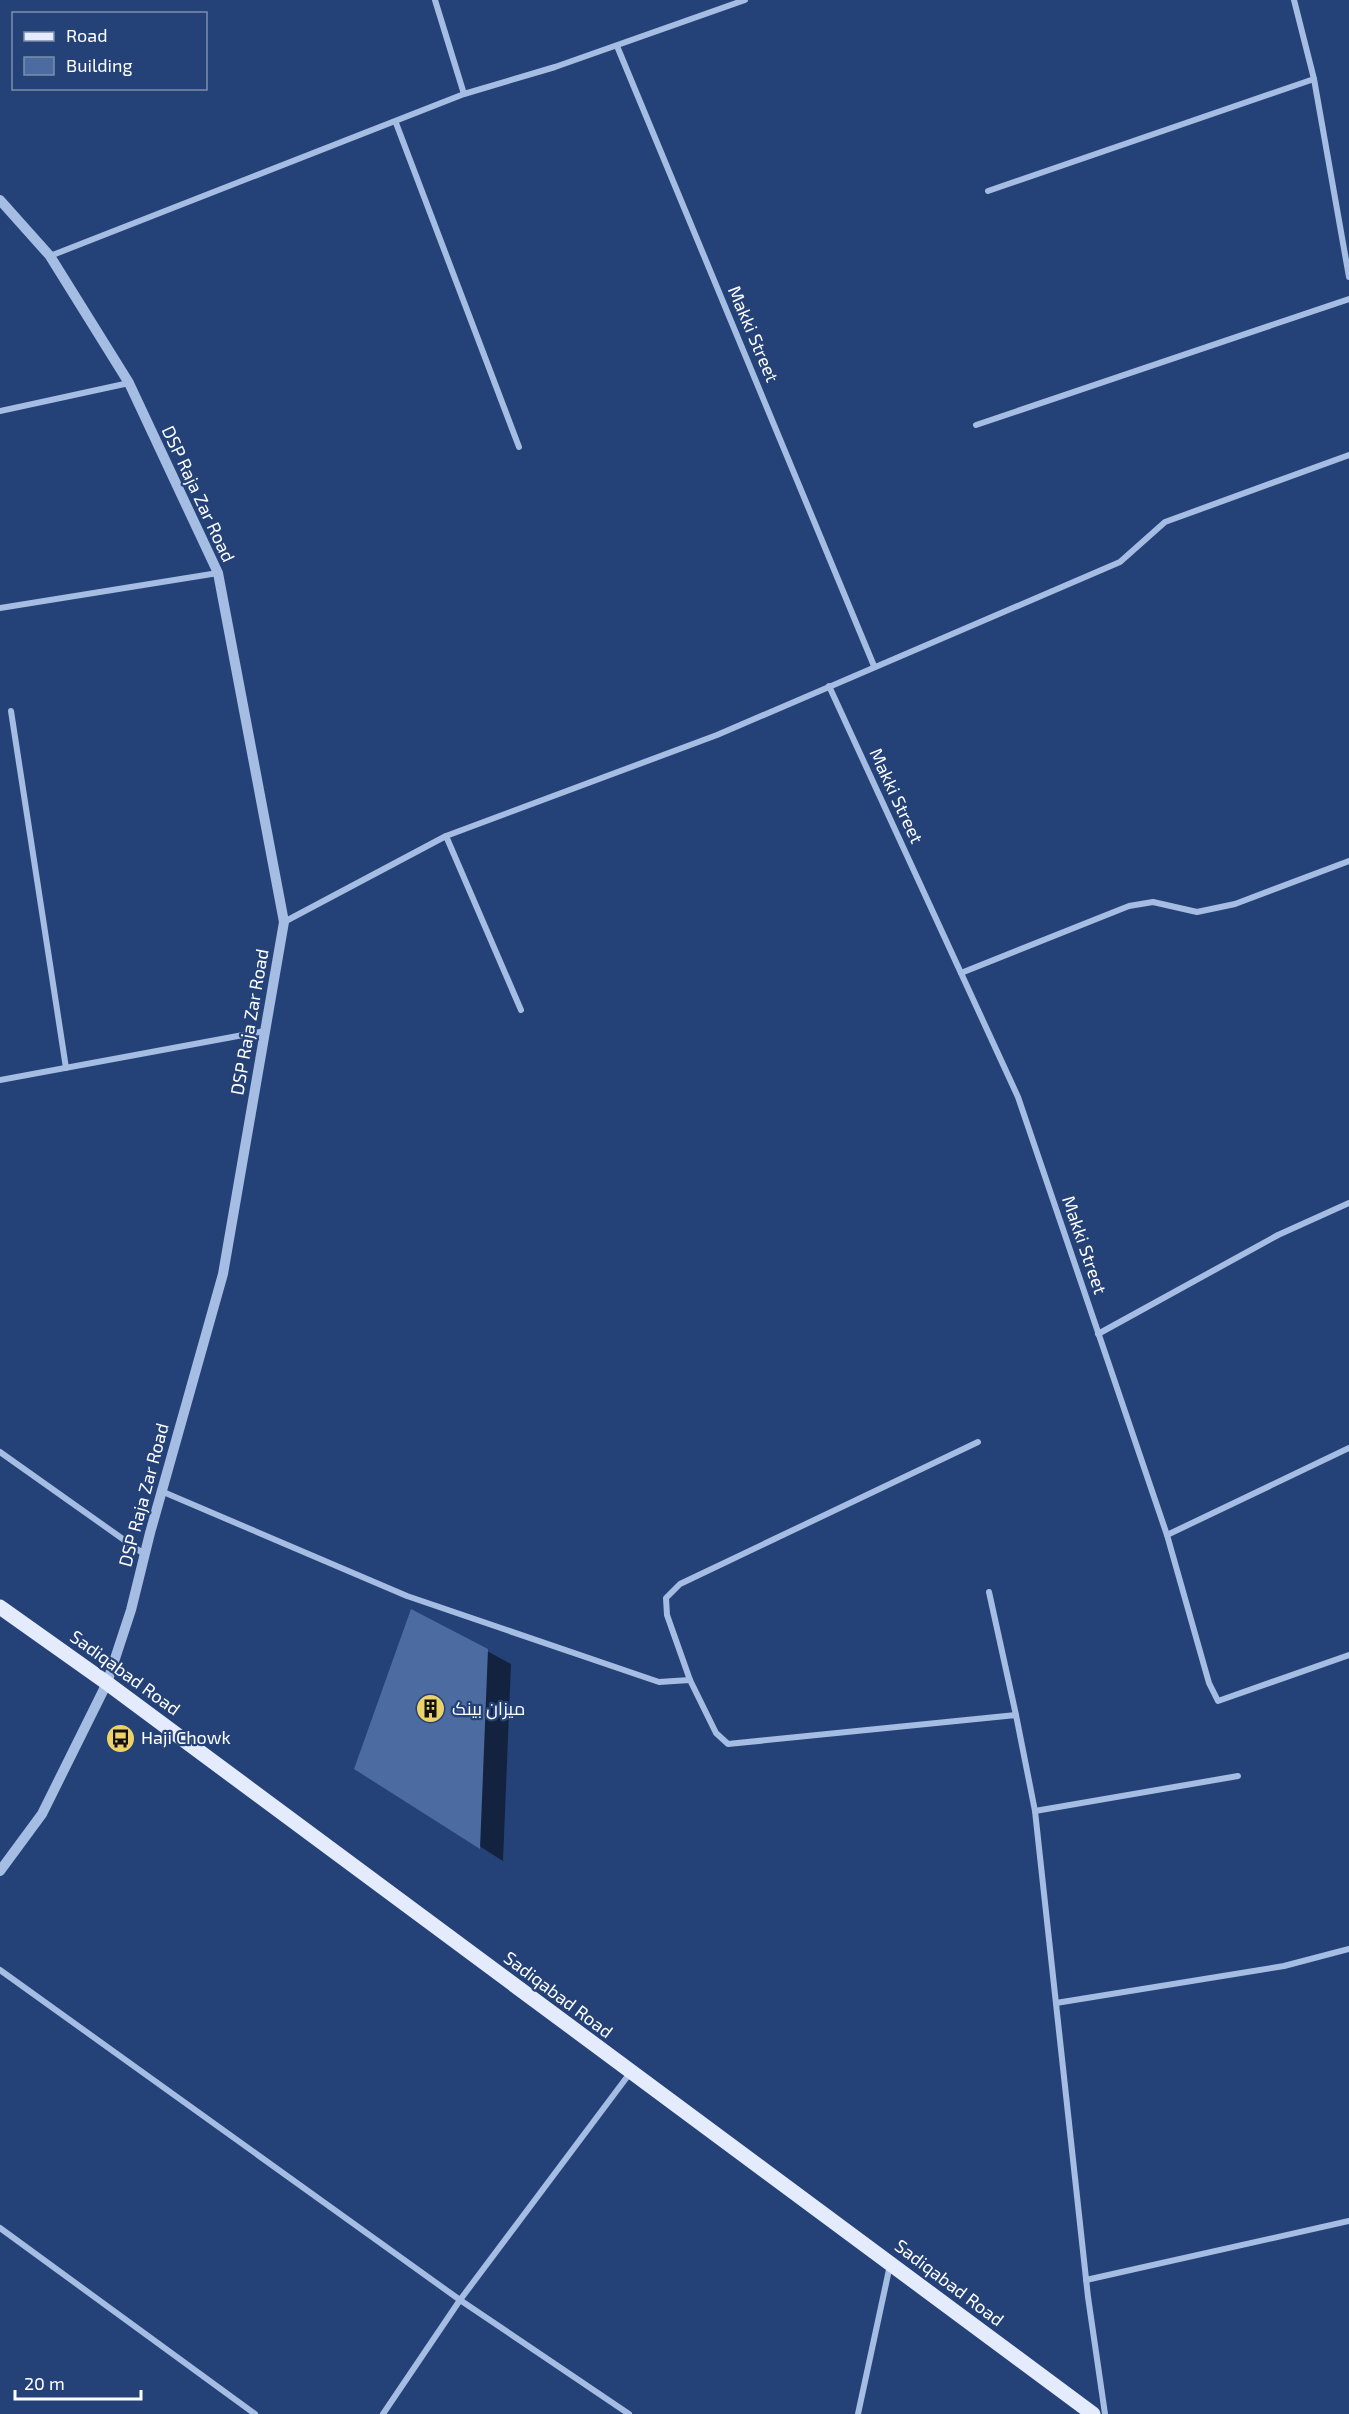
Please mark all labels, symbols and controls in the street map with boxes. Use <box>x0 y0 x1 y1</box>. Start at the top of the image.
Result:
legend <box>12 12 207 90</box>
text: Road <box>66 24 107 46</box>
text: Building <box>66 54 133 76</box>
street label: Makki Street <box>724 282 784 385</box>
street label: DSP Raja Zar Road <box>158 422 240 565</box>
street label: Makki Street <box>865 744 929 847</box>
street label: DSP Raja Zar Road <box>225 947 273 1097</box>
street label: Makki Street <box>1058 1193 1112 1297</box>
street label: DSP Raja Zar Road <box>113 1420 173 1569</box>
street label: Sadiqabad Road <box>66 1625 185 1720</box>
building icon: میزان بینک <box>415 1693 447 1725</box>
place label: میزان بینک <box>452 1697 525 1720</box>
bus stop icon: Haji Chowk <box>104 1722 136 1754</box>
place label: Haji Chowk <box>141 1726 231 1748</box>
street label: Sadiqabad Road <box>500 1946 617 2042</box>
street label: Sadiqabad Road <box>891 2234 1008 2330</box>
scale bar <box>15 2363 141 2401</box>
text: 20 m <box>24 2372 65 2394</box>

